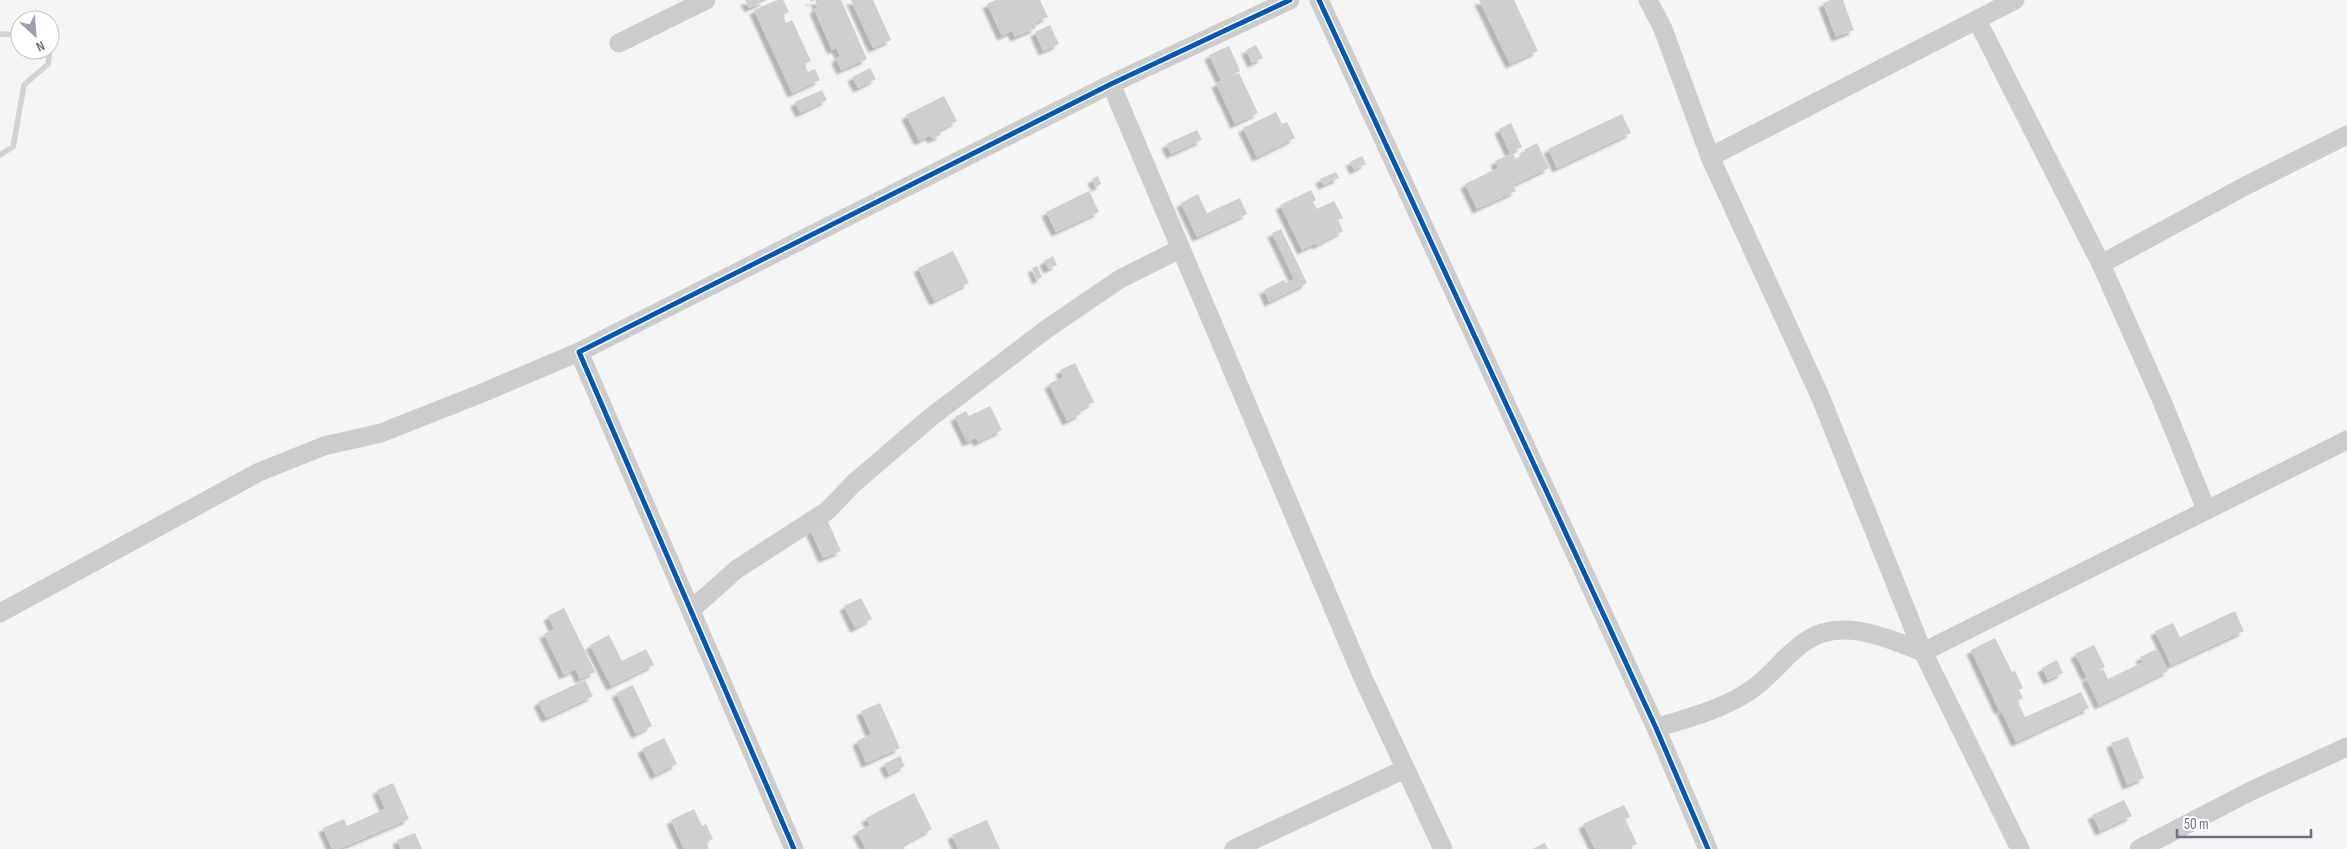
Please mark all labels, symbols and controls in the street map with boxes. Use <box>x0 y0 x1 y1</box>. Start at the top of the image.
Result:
north arrow <box>10 10 60 60</box>
text: N <box>33 37 48 56</box>
scale bar <box>2177 806 2311 838</box>
text: 50 m <box>2184 815 2209 834</box>

